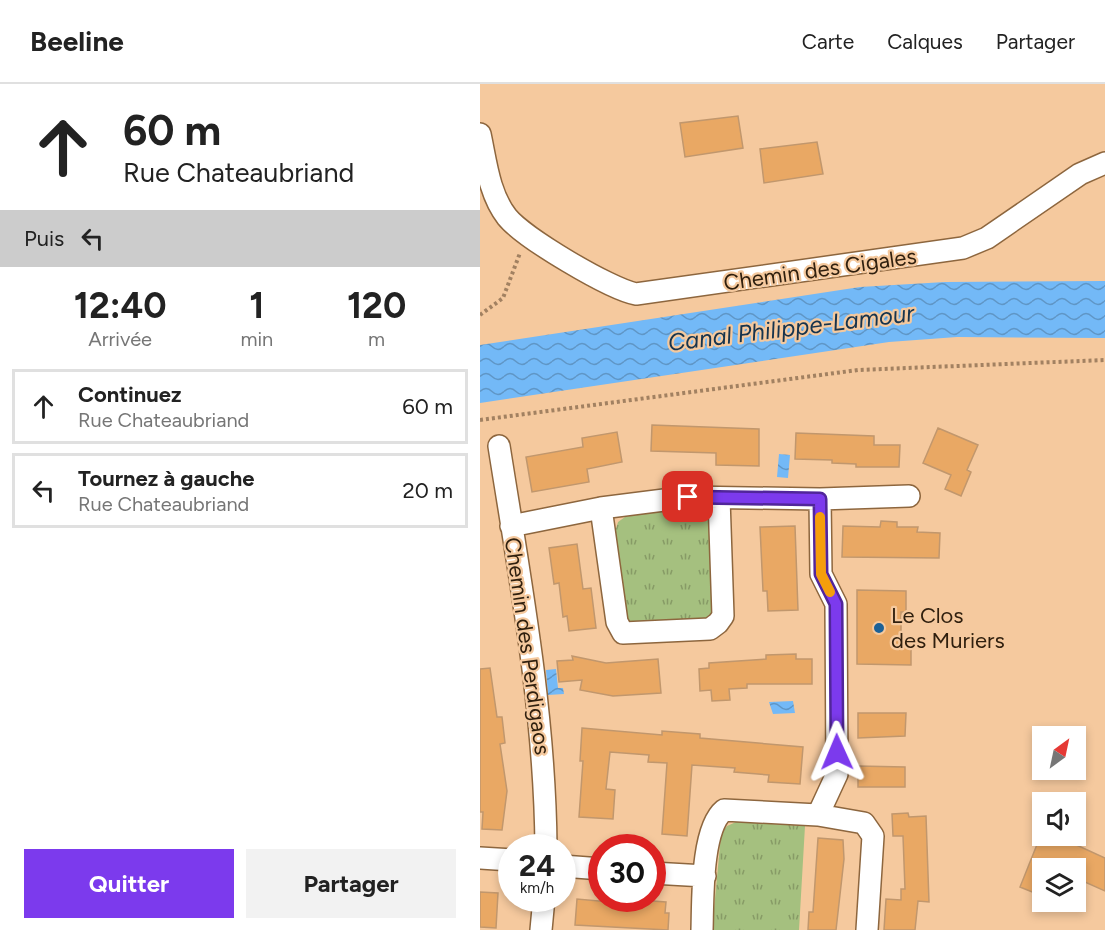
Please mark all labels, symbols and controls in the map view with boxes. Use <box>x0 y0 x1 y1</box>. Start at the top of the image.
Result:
text: Beeline <box>30 24 124 58</box>
text: Carte <box>802 29 854 54</box>
text: Calques <box>887 29 963 54</box>
text: Partager <box>996 29 1075 54</box>
text: 60 m <box>123 105 221 156</box>
icon: ahead <box>24 108 102 186</box>
text: Rue Chateaubriand <box>123 156 354 189</box>
icon: left <box>76 222 109 255</box>
text: Puis <box>24 225 64 252</box>
street label: Chemin des Cigales <box>722 243 918 296</box>
text: 12:40 <box>74 284 167 327</box>
text: 1 <box>249 284 264 327</box>
text: 120 <box>347 284 406 327</box>
water label: Canal Philippe-Lamour <box>666 298 917 357</box>
text: Arrivée <box>88 327 152 351</box>
text: min <box>240 327 273 351</box>
text: m <box>368 327 385 351</box>
text: Continuez <box>78 381 182 408</box>
icon: ahead <box>27 390 60 423</box>
text: 60 m <box>402 393 453 420</box>
text: Rue Chateaubriand <box>78 408 249 432</box>
text: Tournez à gauche <box>78 465 254 492</box>
pin <box>662 471 713 522</box>
icon: left <box>27 474 60 507</box>
text: 20 m <box>402 477 453 504</box>
icon: arrive <box>671 480 704 513</box>
text: Rue Chateaubriand <box>78 492 249 516</box>
street label: Chemin des Perdigaos <box>499 536 556 757</box>
place label: Le Clos des Muriers <box>891 602 1005 654</box>
marker: Le Clos des Muriers <box>872 621 886 635</box>
position arrow <box>805 720 869 784</box>
north arrow <box>1032 726 1086 780</box>
map controls <box>1032 726 1086 912</box>
button: sound <box>1032 792 1086 846</box>
speed limit sign: 30 <box>588 834 666 912</box>
text: 24 <box>519 847 555 884</box>
button: Quitter <box>24 849 234 918</box>
button: Partager <box>246 849 456 918</box>
button: layers <box>1032 858 1086 912</box>
text: km/h <box>520 879 554 897</box>

